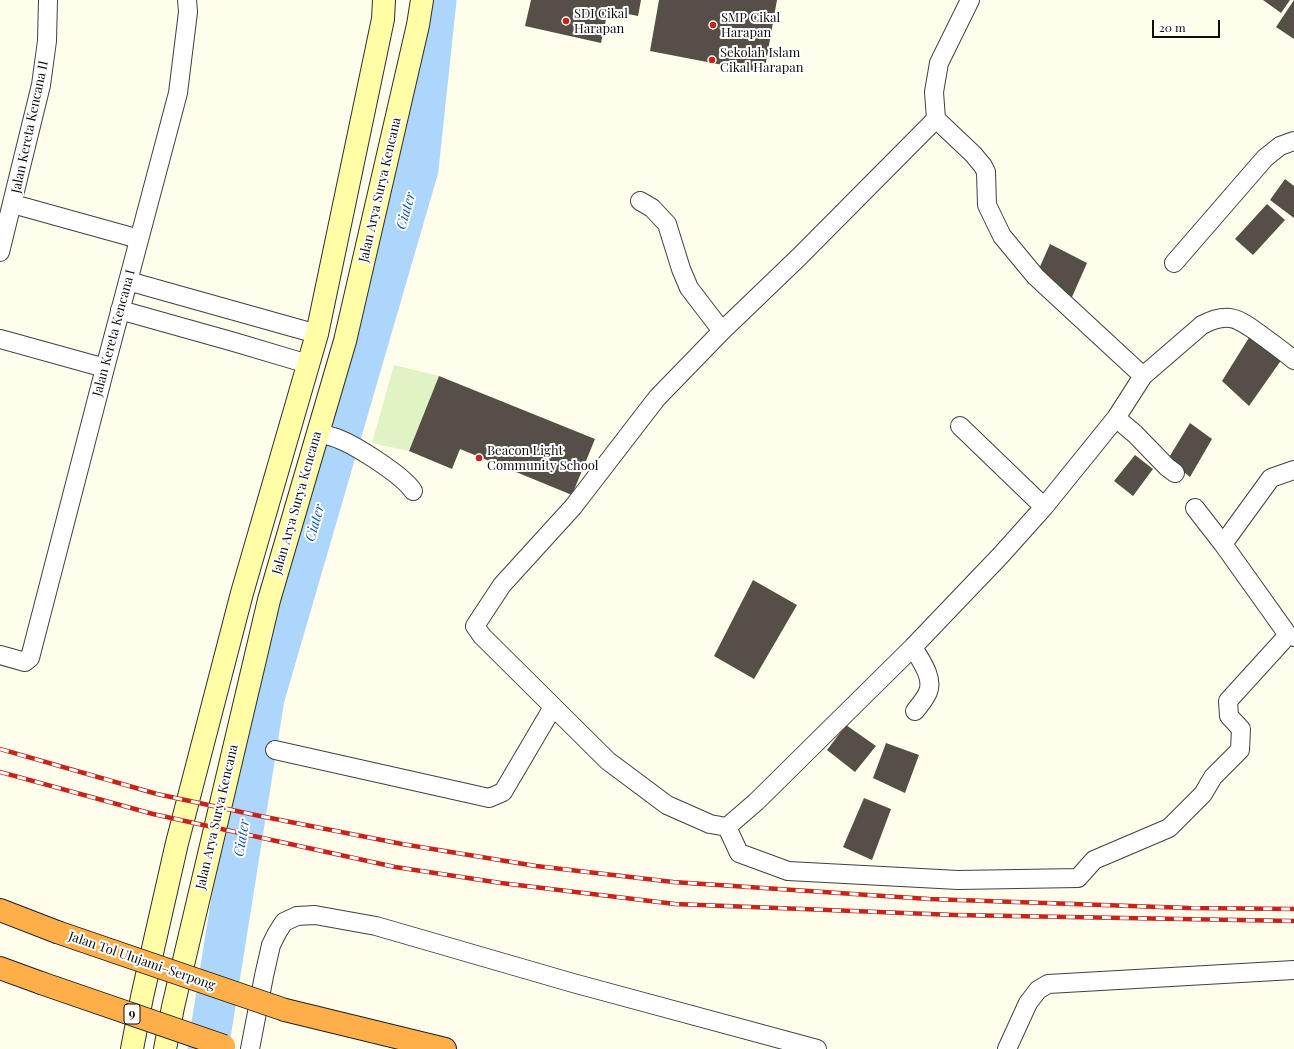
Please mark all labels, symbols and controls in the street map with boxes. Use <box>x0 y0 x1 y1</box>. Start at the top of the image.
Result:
place label: SDI Cikal Harapan <box>574 6 628 37</box>
place label: SMP Cikal Harapan <box>721 10 780 41</box>
scale bar <box>1154 12 1222 38</box>
marker: SDI Cikal Harapan <box>561 16 571 26</box>
text: 20 m <box>1159 19 1186 35</box>
marker: SMP Cikal Harapan <box>708 20 718 30</box>
place label: Sekolah Islam Cikal Harapan <box>720 45 803 76</box>
marker: Sekolah Islam Cikal Harapan <box>707 55 717 65</box>
street label: Jalan Kereta Kencana II <box>8 59 52 195</box>
street label: Jalan Arya Surya Kencana <box>356 116 404 264</box>
water label: Ciater <box>393 191 419 231</box>
street label: Jalan Kereta Kencana I <box>90 268 138 398</box>
street label: Jalan Arya Surya Kencana <box>269 430 325 576</box>
place label: Beacon Light Community School <box>487 443 598 474</box>
marker: Beacon Light Community School <box>474 453 484 463</box>
water label: Ciater <box>302 503 328 543</box>
street label: Jalan Arya Surya Kencana <box>193 743 241 891</box>
water label: Ciater <box>231 818 253 858</box>
street label: Jalan Tol Ulujami–Serpong <box>67 929 217 993</box>
road number: 9 <box>124 1004 140 1024</box>

